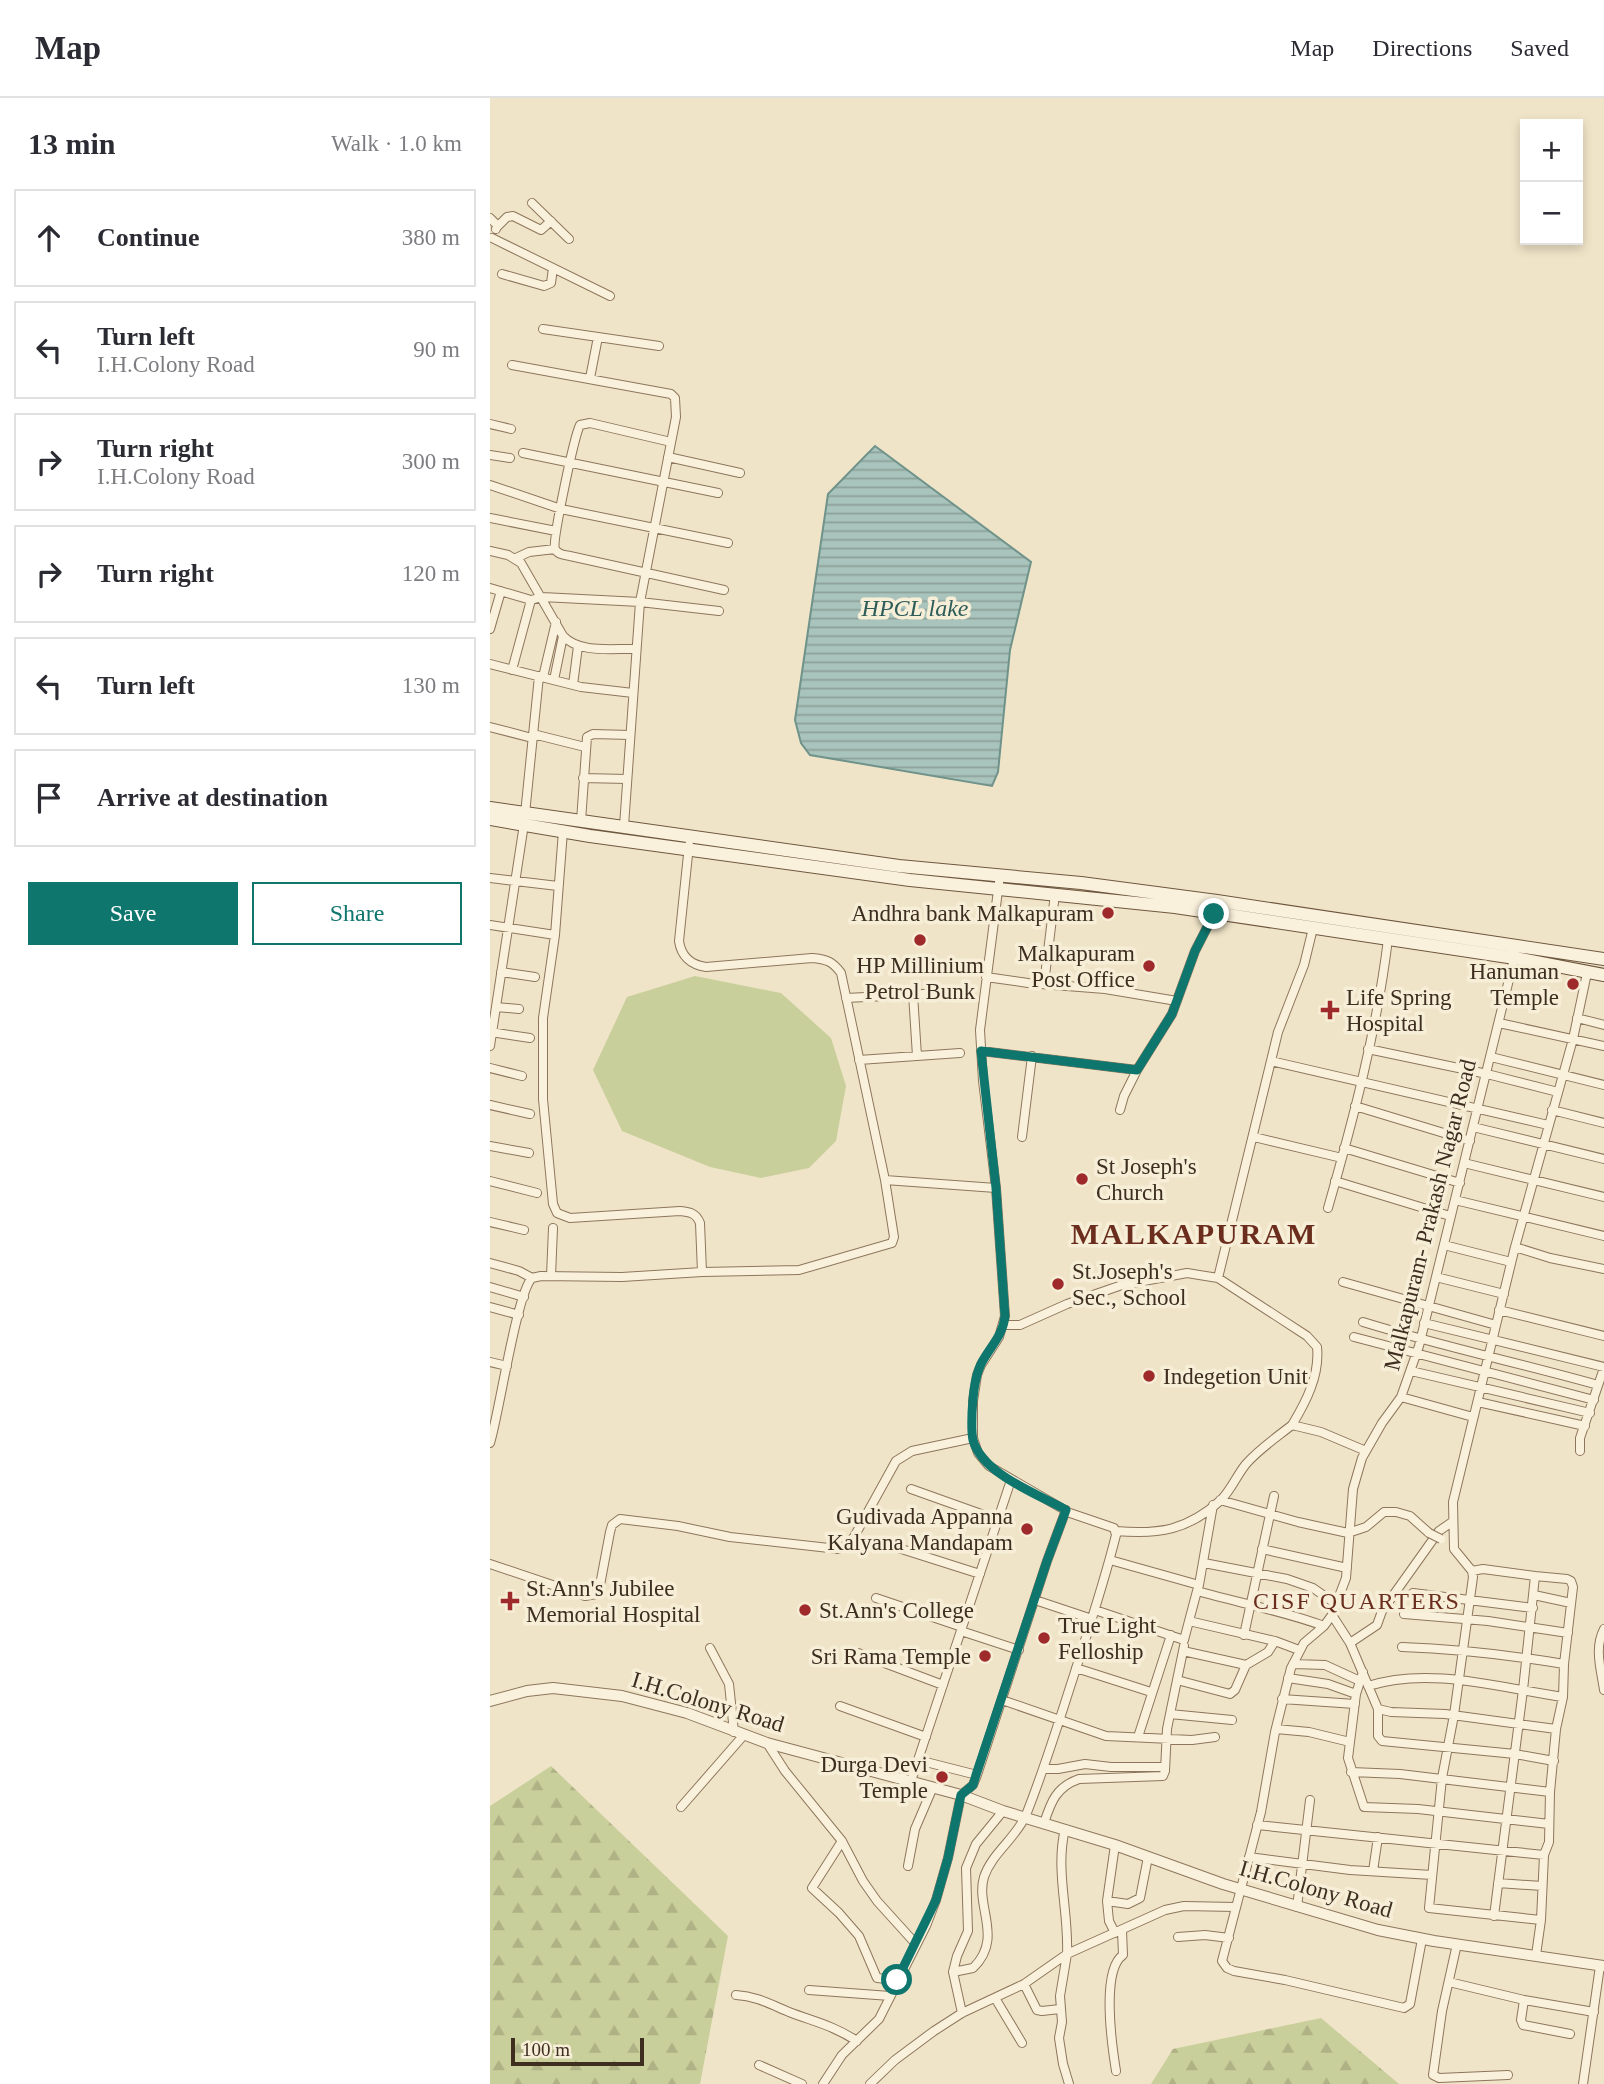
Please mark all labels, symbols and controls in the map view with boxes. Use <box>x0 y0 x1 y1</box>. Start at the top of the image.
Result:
text: Map <box>35 30 101 66</box>
text: Map <box>1290 35 1334 61</box>
text: Directions <box>1372 35 1472 61</box>
text: Saved <box>1510 35 1569 61</box>
map controls <box>1520 119 1583 245</box>
button: + <box>1520 119 1583 182</box>
text: 13 min <box>28 127 116 160</box>
text: Walk · 1.0 km <box>331 131 462 156</box>
button: − <box>1520 182 1583 245</box>
icon: ahead <box>30 219 68 257</box>
text: Continue <box>97 223 200 252</box>
text: 380 m <box>402 225 460 250</box>
text: Turn left <box>97 322 195 351</box>
icon: left <box>30 331 68 369</box>
text: 90 m <box>413 337 460 362</box>
text: I.H.Colony Road <box>97 352 255 377</box>
text: Turn right <box>97 434 214 463</box>
icon: right <box>30 443 68 481</box>
text: 300 m <box>402 449 460 474</box>
text: I.H.Colony Road <box>97 464 255 489</box>
icon: right <box>30 555 68 593</box>
text: Turn right <box>97 559 214 588</box>
text: 120 m <box>402 561 460 586</box>
water label: HPCL lake <box>861 595 969 621</box>
icon: left <box>30 667 68 705</box>
text: Turn left <box>97 671 195 700</box>
text: 130 m <box>402 673 460 698</box>
icon: arrive <box>30 779 68 817</box>
text: Arrive at destination <box>97 783 328 812</box>
button: Save <box>28 882 238 945</box>
button: Share <box>252 882 462 945</box>
route end <box>1198 898 1229 929</box>
place label: Andhra bank Malkapuram <box>851 901 1094 926</box>
marker: Andhra bank Malkapuram <box>1100 905 1116 921</box>
marker: HP Millinium Petrol Bunk <box>912 932 928 948</box>
place label: Malkapuram Post Office <box>1017 941 1135 992</box>
place label: HP Millinium Petrol Bunk <box>856 953 984 1004</box>
marker: Malkapuram Post Office <box>1141 958 1157 974</box>
place label: Hanuman Temple <box>1470 959 1559 1010</box>
marker: Hanuman Temple <box>1565 976 1581 992</box>
place label: Life Spring Hospital <box>1346 985 1452 1036</box>
marker: Life Spring Hospital <box>1320 1000 1340 1020</box>
street label: Malkapuram- Prakash Nagar Road <box>1379 1056 1481 1373</box>
place label: St Joseph's Church <box>1096 1154 1197 1205</box>
marker: St Joseph's Church <box>1074 1171 1090 1187</box>
district label: MALKAPURAM <box>1071 1217 1317 1250</box>
place label: St.Joseph's Sec., School <box>1072 1259 1186 1310</box>
marker: St.Joseph's Sec., School <box>1050 1276 1066 1292</box>
place label: Indegetion Unit <box>1163 1364 1309 1389</box>
marker: Indegetion Unit <box>1141 1368 1157 1384</box>
place label: Gudivada Appanna Kalyana Mandapam <box>827 1504 1013 1555</box>
marker: Gudivada Appanna Kalyana Mandapam <box>1019 1521 1035 1537</box>
place label: St.Ann's Jubilee Memorial Hospital <box>526 1576 700 1627</box>
district label: CISF QUARTERS <box>1253 1588 1461 1614</box>
marker: St.Ann's Jubilee Memorial Hospital <box>500 1591 520 1611</box>
place label: St.Ann's College <box>819 1598 974 1623</box>
marker: St.Ann's College <box>797 1602 813 1618</box>
place label: True Light Felloship <box>1058 1613 1157 1664</box>
marker: True Light Felloship <box>1036 1630 1052 1646</box>
place label: Sri Rama Temple <box>811 1644 971 1669</box>
marker: Sri Rama Temple <box>977 1648 993 1664</box>
street label: I.H.Colony Road <box>629 1667 788 1737</box>
place label: Durga Devi Temple <box>820 1752 928 1803</box>
marker: Durga Devi Temple <box>934 1769 950 1785</box>
street label: I.H.Colony Road <box>1237 1855 1396 1923</box>
route start <box>881 1964 912 1995</box>
scale bar <box>511 2035 644 2067</box>
text: 100 m <box>522 2039 570 2060</box>

